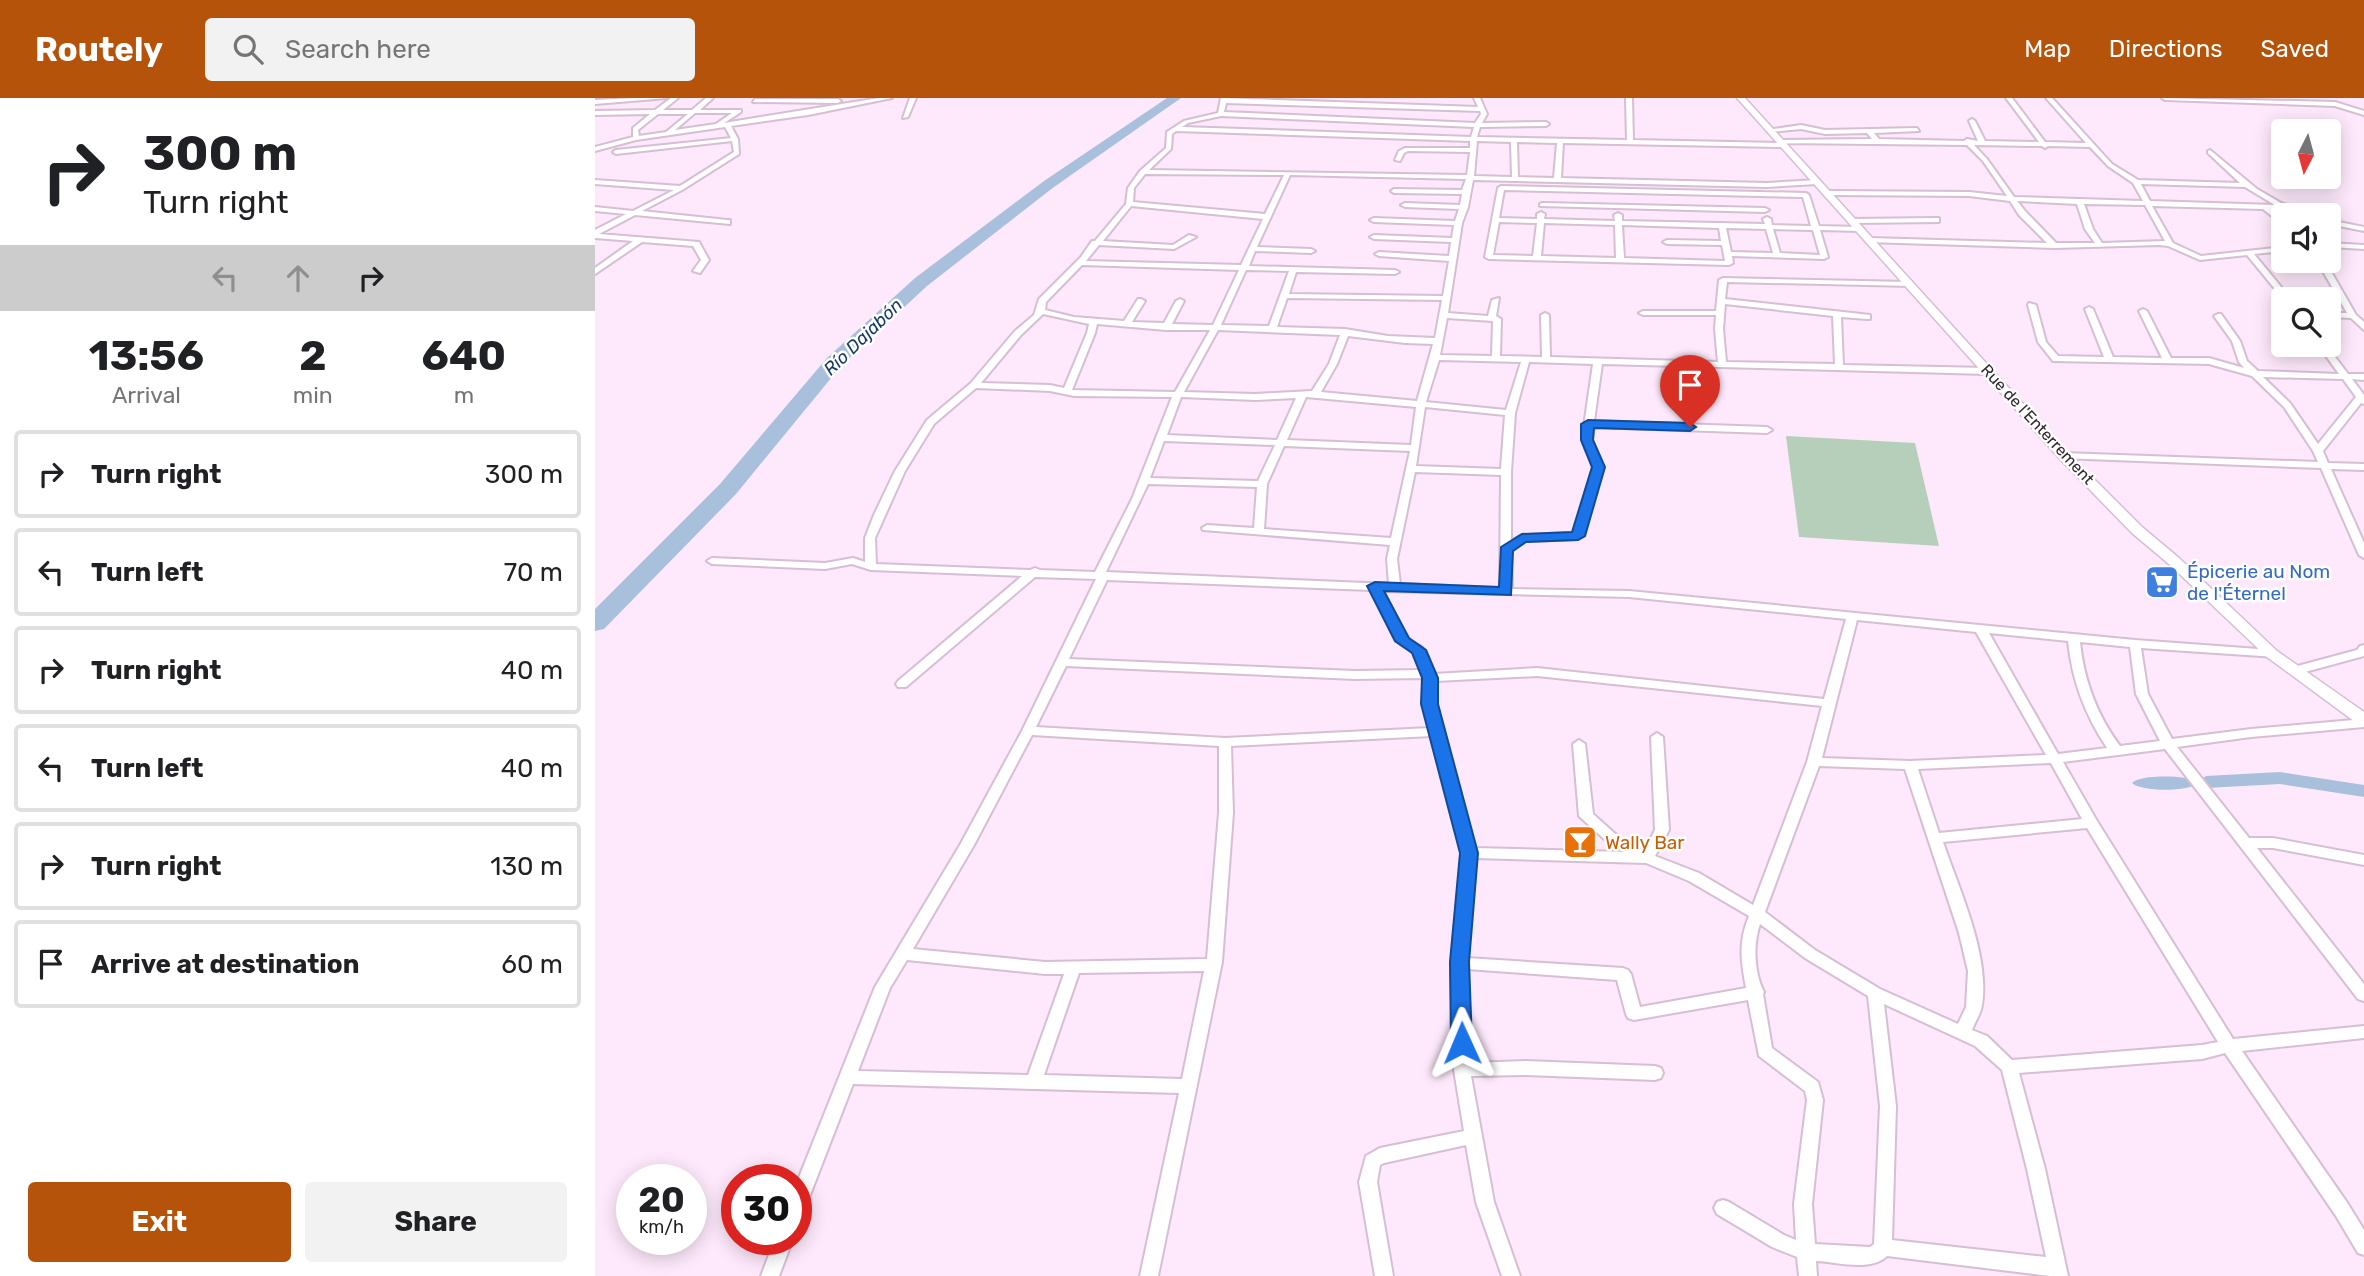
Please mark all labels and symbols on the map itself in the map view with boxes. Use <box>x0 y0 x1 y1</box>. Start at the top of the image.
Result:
north arrow <box>2271 119 2341 189</box>
water label: Río Dajabón <box>819 294 907 380</box>
pin <box>1660 355 1720 427</box>
street label: Rue de l'Enterrement <box>1977 360 2098 488</box>
place label: Épicerie au Nom de l'Éternel <box>2187 560 2330 605</box>
supermarket icon: Épicerie au Nom de l'Éternel <box>2143 563 2181 601</box>
bar icon: Wally Bar <box>1561 823 1599 861</box>
place label: Wally Bar <box>1605 831 1685 854</box>
position arrow <box>1425 1006 1499 1080</box>
speed limit sign: 30 <box>721 1164 812 1255</box>

